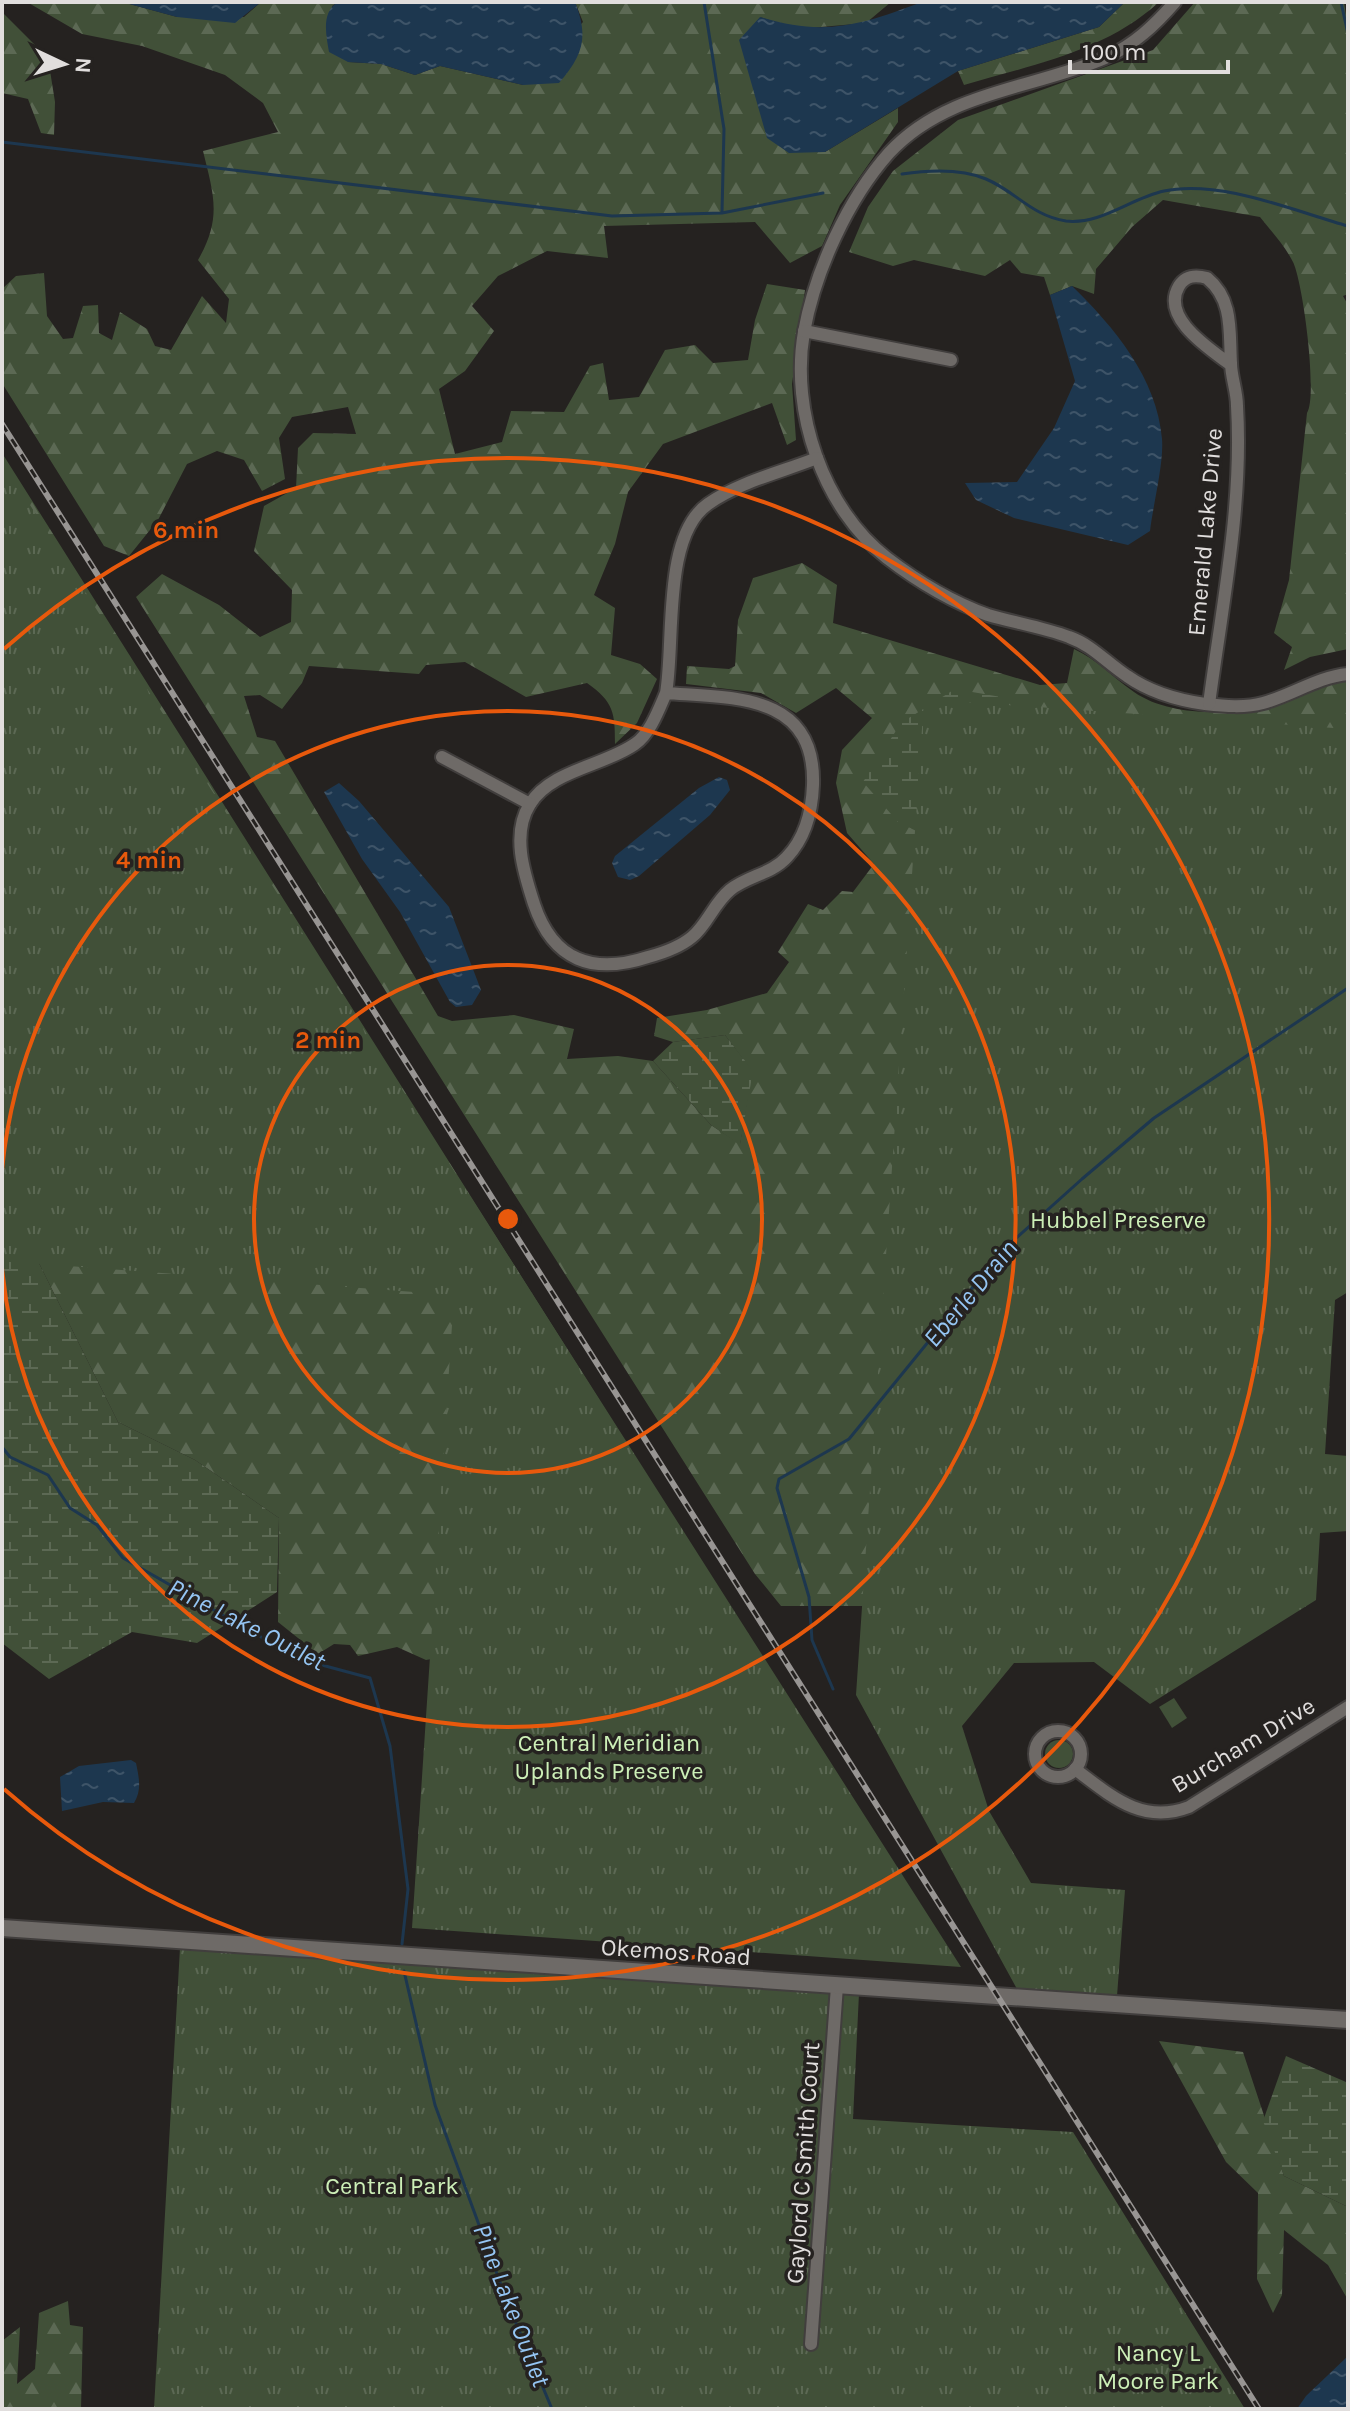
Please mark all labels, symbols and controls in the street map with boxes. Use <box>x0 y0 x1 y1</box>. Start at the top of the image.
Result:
north arrow <box>24 24 104 104</box>
scale bar <box>1070 24 1228 74</box>
text: 100 m <box>1082 38 1147 66</box>
text: N <box>69 57 96 74</box>
street label: Emerald Lake Drive <box>1182 427 1228 637</box>
text: 6 min <box>153 516 219 544</box>
text: 4 min <box>116 846 182 874</box>
text: 2 min <box>295 1026 361 1054</box>
centre of rings <box>494 1205 522 1233</box>
park label: Hubbel Preserve <box>1030 1206 1206 1234</box>
water label: Eberle Drain <box>917 1233 1024 1353</box>
water label: Pine Lake Outlet <box>163 1572 332 1678</box>
street label: Burcham Drive <box>1166 1691 1320 1799</box>
park label: Central Meridian Uplands Preserve <box>515 1729 703 1785</box>
street label: Okemos Road <box>600 1933 752 1971</box>
street label: Gaylord C Smith Court <box>781 2041 825 2285</box>
park label: Central Park <box>325 2172 459 2200</box>
water label: Pine Lake Outlet <box>466 2219 557 2392</box>
park label: Nancy L Moore Park <box>1097 2339 1219 2395</box>

